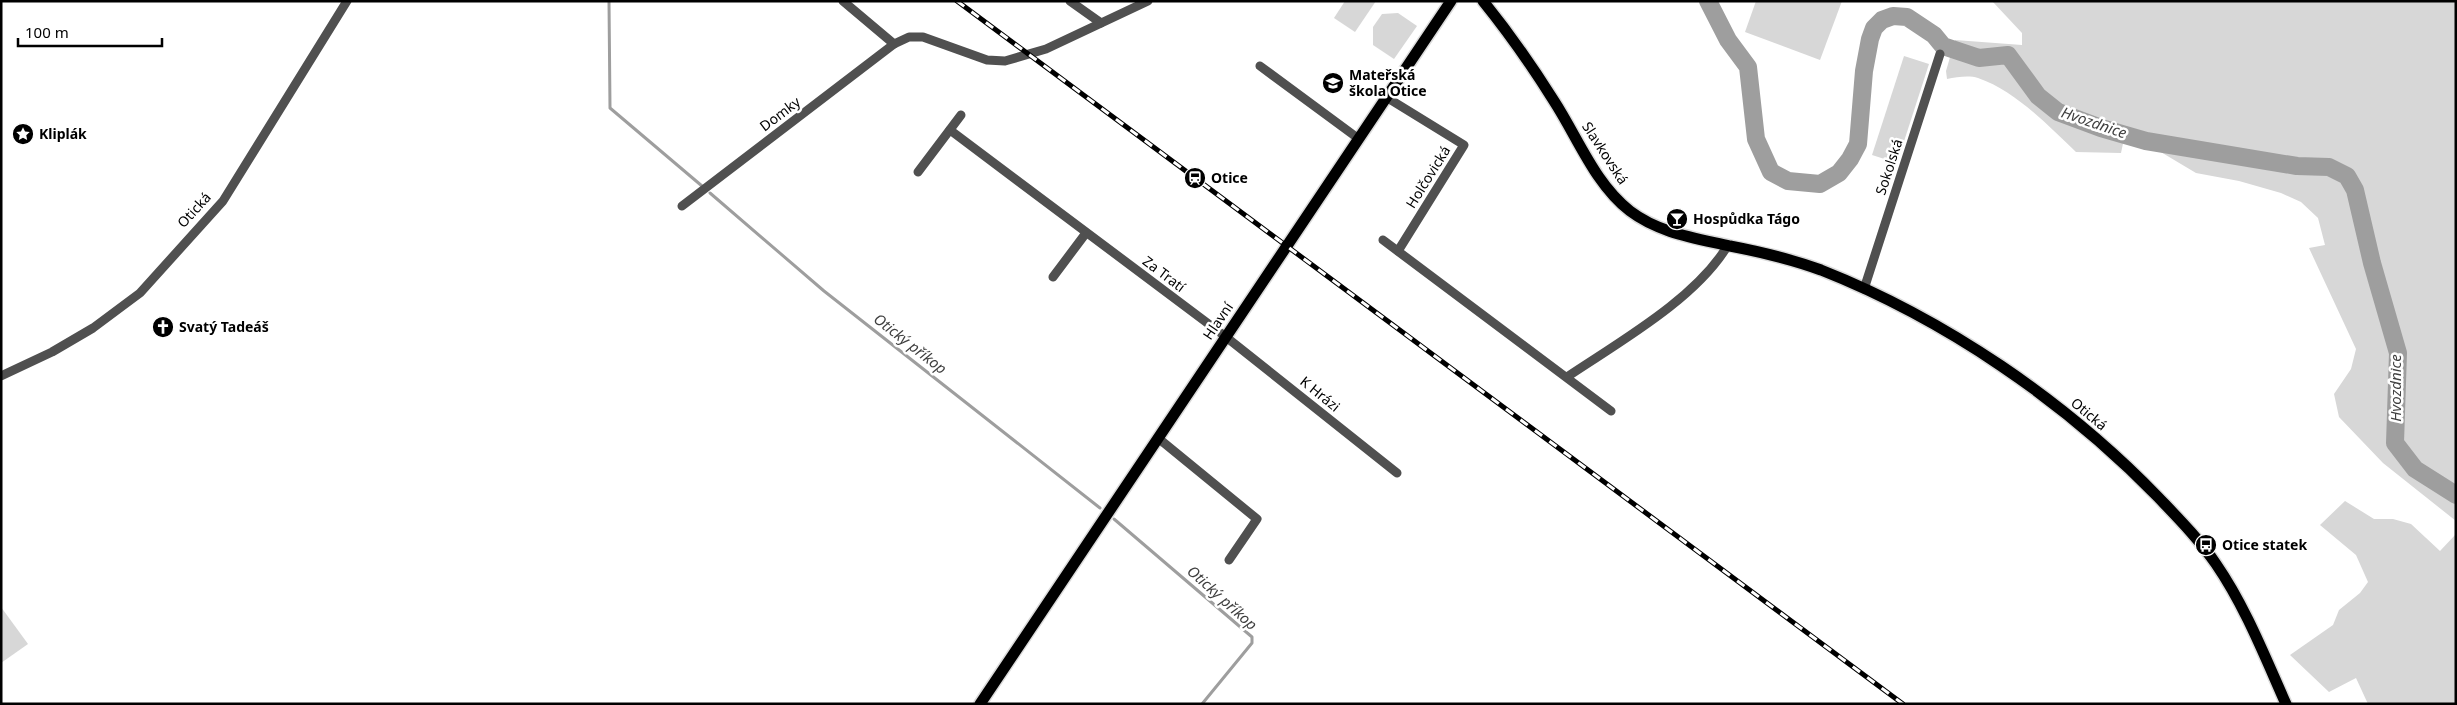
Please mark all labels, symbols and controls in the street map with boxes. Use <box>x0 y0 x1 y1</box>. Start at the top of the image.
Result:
scale bar <box>18 15 161 47</box>
text: 100 m <box>25 22 69 42</box>
place label: Mateřská škola Otice <box>1349 65 1427 100</box>
school or university icon: Mateřská škola Otice <box>1321 71 1345 95</box>
street label: Domky <box>755 92 805 135</box>
water label: Hvozdnice <box>2059 102 2130 143</box>
street label: Slavkovská <box>1578 118 1633 188</box>
place icon: Kliplák <box>11 122 35 146</box>
place label: Kliplák <box>39 124 87 143</box>
street label: Sokolská <box>1871 136 1906 197</box>
street label: Holčovická <box>1401 142 1454 212</box>
station icon: Otice <box>1183 166 1207 190</box>
place label: Otice <box>1211 168 1248 187</box>
street label: Otická <box>173 188 215 232</box>
bar icon: Hospůdka Tágo <box>1665 207 1689 231</box>
place label: Hospůdka Tágo <box>1693 209 1800 228</box>
street label: Za Tratí <box>1139 251 1190 296</box>
street label: Hlavní <box>1198 298 1237 343</box>
water label: Otický příkop <box>870 308 951 378</box>
church icon: Svatý Tadeáš <box>151 315 175 339</box>
place label: Svatý Tadeáš <box>179 317 269 336</box>
water label: Hvozdnice <box>2385 354 2405 422</box>
street label: K Hrázi <box>1296 372 1344 416</box>
street label: Otická <box>2067 393 2111 434</box>
bus stop icon: Otice statek <box>2194 533 2218 557</box>
place label: Otice statek <box>2222 535 2307 554</box>
water label: Otický příkop <box>1183 561 1262 634</box>

